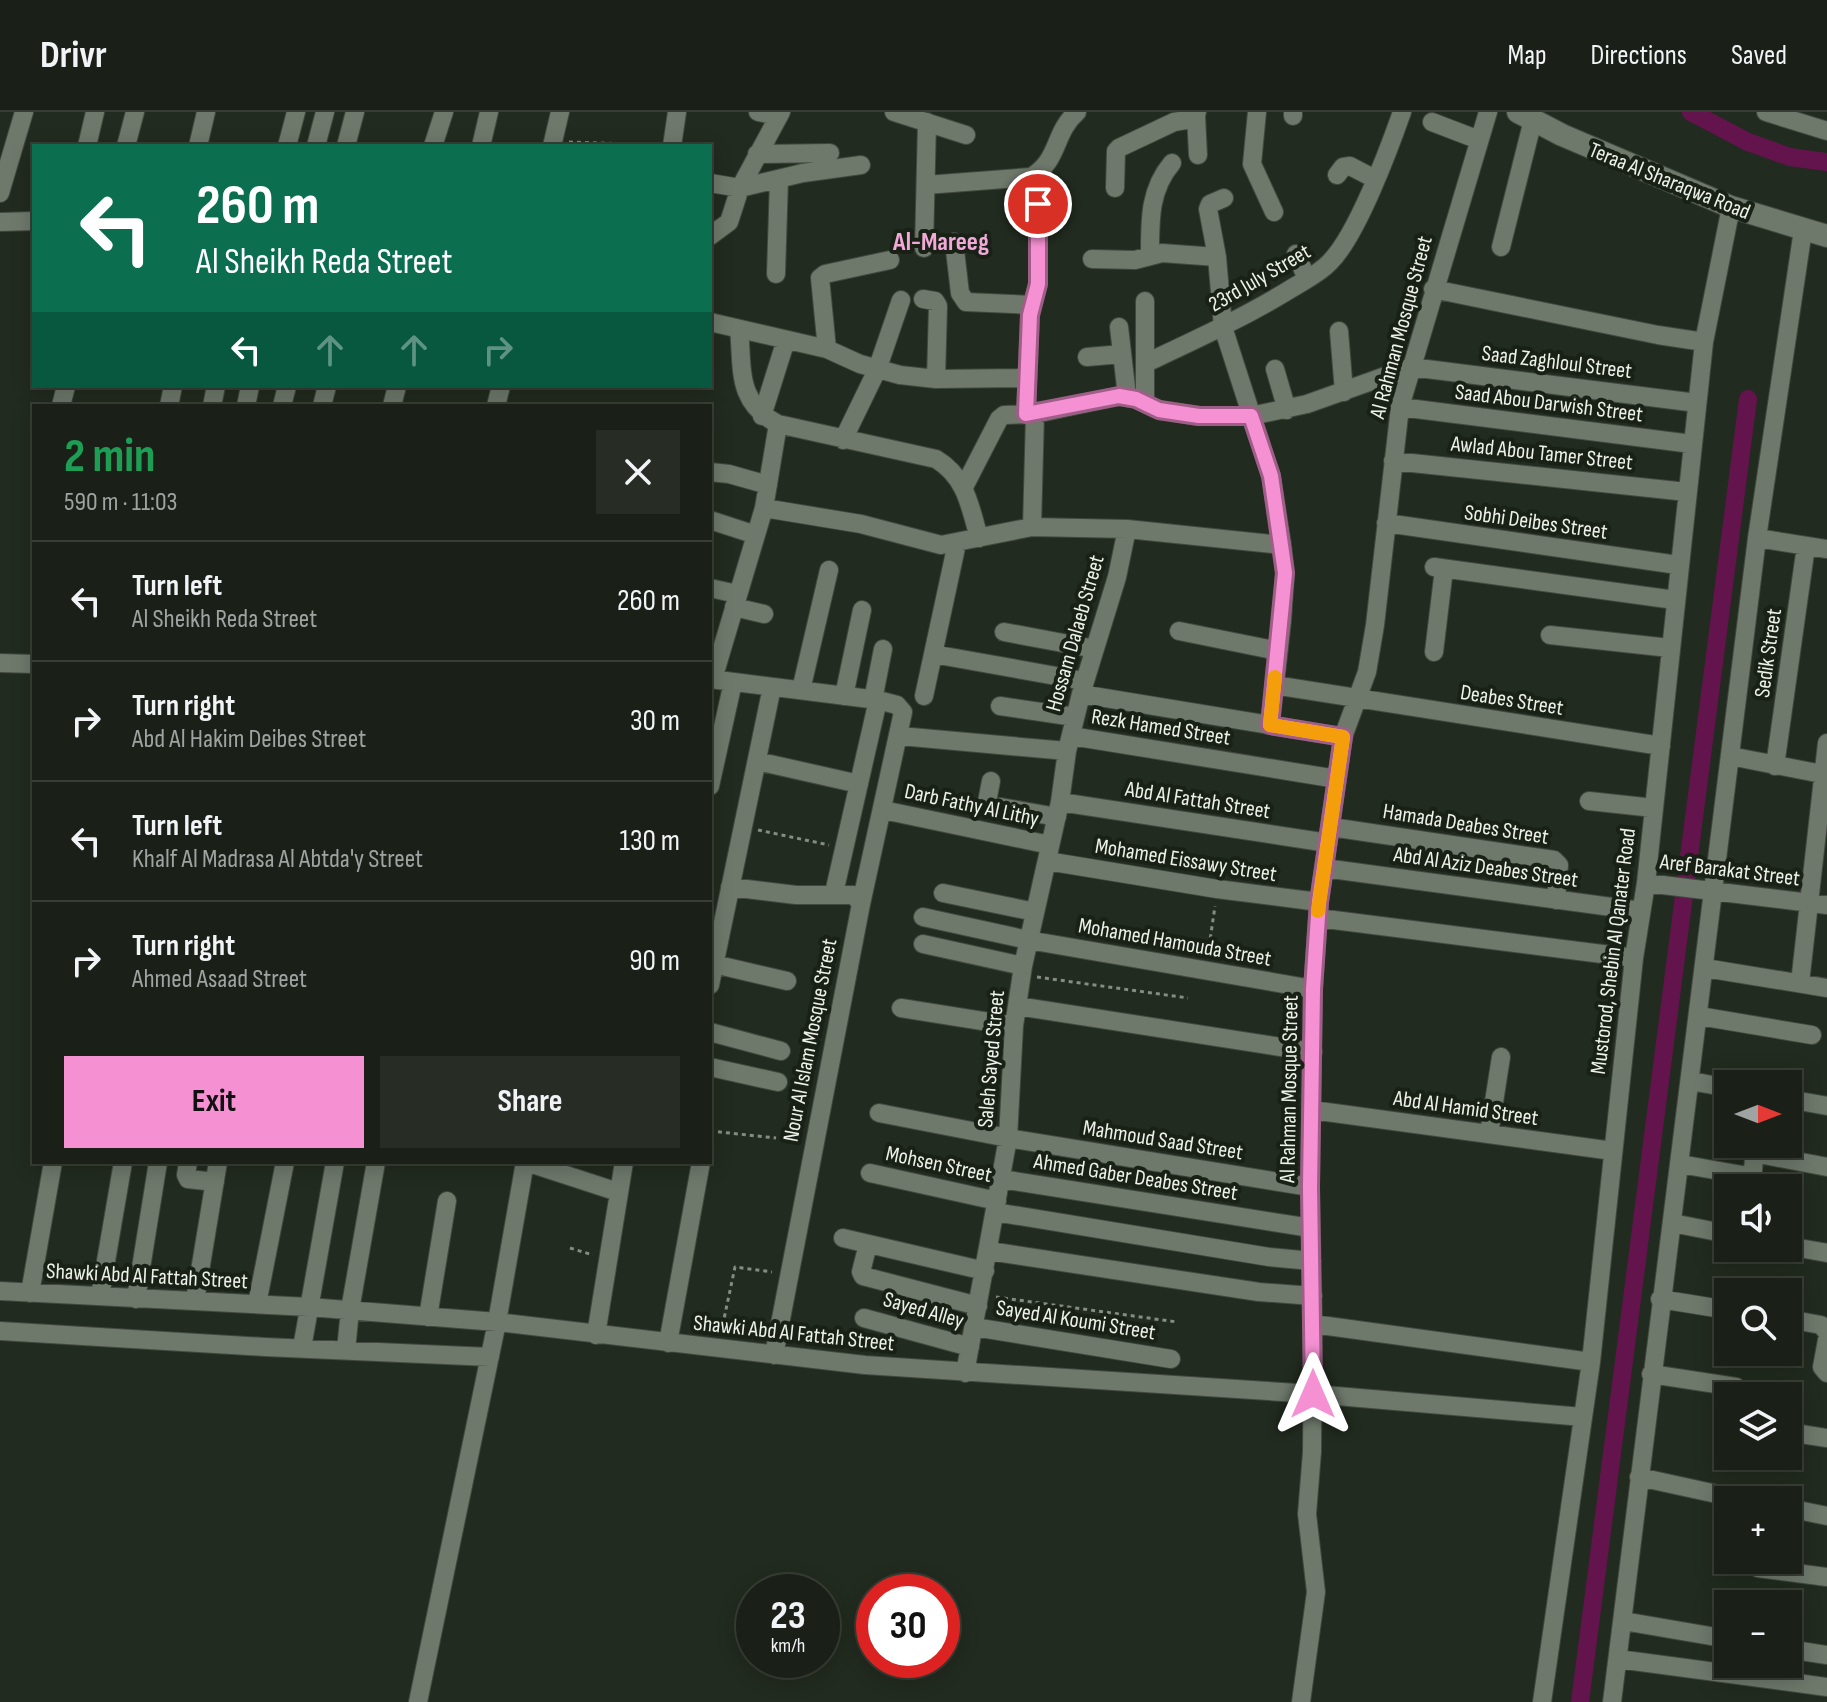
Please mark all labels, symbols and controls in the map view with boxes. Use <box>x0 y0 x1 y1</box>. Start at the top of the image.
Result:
text: Drivr <box>40 33 107 78</box>
text: Map <box>1508 39 1547 72</box>
text: Directions <box>1591 39 1687 72</box>
text: Saved <box>1731 39 1787 72</box>
street label: Teraa Al Sharaqwa Road <box>1585 137 1754 226</box>
pin <box>1004 170 1072 238</box>
text: 260 m <box>196 173 319 240</box>
icon: left <box>64 176 168 280</box>
icon: arrive <box>1016 182 1060 226</box>
district label: Al-Mareeg <box>892 227 989 258</box>
street label: Al Rahman Mosque Street <box>1364 233 1439 423</box>
street label: 23rd July Street <box>1204 238 1316 318</box>
text: Al Sheikh Reda Street <box>196 241 452 284</box>
icon: left <box>224 328 268 372</box>
icon: ahead <box>308 328 352 372</box>
icon: ahead <box>392 328 436 372</box>
icon: right <box>476 328 520 372</box>
street label: Saad Zaghloul Street <box>1480 340 1634 385</box>
street label: Saad Abou Darwish Street <box>1453 379 1645 428</box>
text: 2 min <box>64 428 155 485</box>
button: close <box>596 430 680 514</box>
street label: Awlad Abou Tamer Street <box>1449 430 1634 476</box>
text: 590 m · 11:03 <box>64 487 177 518</box>
street label: Sobhi Deibes Street <box>1462 499 1609 546</box>
street label: Hossam Dalaeb Street <box>1040 552 1111 715</box>
text: Turn left <box>132 568 222 604</box>
icon: left <box>64 579 108 623</box>
text: 260 m <box>617 583 680 619</box>
text: Al Sheikh Reda Street <box>132 604 317 635</box>
street label: Sedik Street <box>1749 607 1788 700</box>
street label: Deabes Street <box>1458 679 1565 722</box>
text: Turn right <box>132 688 235 724</box>
icon: right <box>64 699 108 743</box>
text: 30 m <box>630 703 680 739</box>
street label: Rezk Hamed Street <box>1089 703 1232 752</box>
text: Abd Al Hakim Deibes Street <box>132 724 366 755</box>
street label: Abd Al Fattah Street <box>1122 776 1272 825</box>
street label: Darb Fathy Al Lithy <box>902 778 1042 833</box>
street label: Hamada Deabes Street <box>1381 798 1551 851</box>
text: Turn left <box>132 808 222 844</box>
icon: left <box>64 819 108 863</box>
text: 130 m <box>620 823 680 859</box>
street label: Mustorod, Shebin Al Qanater Road <box>1585 827 1642 1076</box>
street label: Mohamed Eissawy Street <box>1093 833 1279 888</box>
street label: Abd Al Aziz Deabes Street <box>1391 841 1580 894</box>
text: Khalf Al Madrasa Al Abtda'y Street <box>132 844 423 875</box>
street label: Aref Barakat Street <box>1657 848 1802 892</box>
street label: Mohamed Hamouda Street <box>1076 912 1274 973</box>
text: Turn right <box>132 928 235 964</box>
street label: Nour Al Islam Mosque Street <box>778 936 843 1144</box>
icon: right <box>64 939 108 983</box>
text: 90 m <box>629 943 680 979</box>
text: Ahmed Asaad Street <box>132 964 307 995</box>
street label: Saleh Sayed Street <box>972 989 1011 1129</box>
street label: Al Rahman Mosque Street <box>1274 995 1305 1184</box>
button: Exit <box>64 1056 364 1148</box>
button: Share <box>380 1056 680 1148</box>
north arrow <box>1714 1070 1802 1158</box>
map controls <box>1714 1070 1802 1678</box>
street label: Abd Al Hamid Street <box>1391 1085 1540 1132</box>
street label: Mahmoud Saad Street <box>1081 1115 1245 1166</box>
street label: Mohsen Street <box>883 1140 994 1189</box>
street label: Ahmed Gaber Deabes Street <box>1031 1148 1240 1207</box>
button: sound <box>1714 1174 1802 1262</box>
street label: Shawki Abd Al Fattah Street <box>45 1258 249 1295</box>
button: search <box>1714 1278 1802 1366</box>
street label: Sayed Alley <box>880 1286 968 1335</box>
street label: Sayed Al Koumi Street <box>994 1295 1158 1346</box>
street label: Shawki Abd Al Fattah Street <box>692 1310 896 1357</box>
position arrow <box>1271 1352 1355 1436</box>
button: layers <box>1714 1382 1802 1470</box>
button: + <box>1714 1486 1802 1574</box>
speed limit sign: 30 <box>856 1574 960 1678</box>
button: − <box>1714 1590 1802 1678</box>
text: 23 <box>770 1592 806 1640</box>
text: km/h <box>771 1634 805 1658</box>

